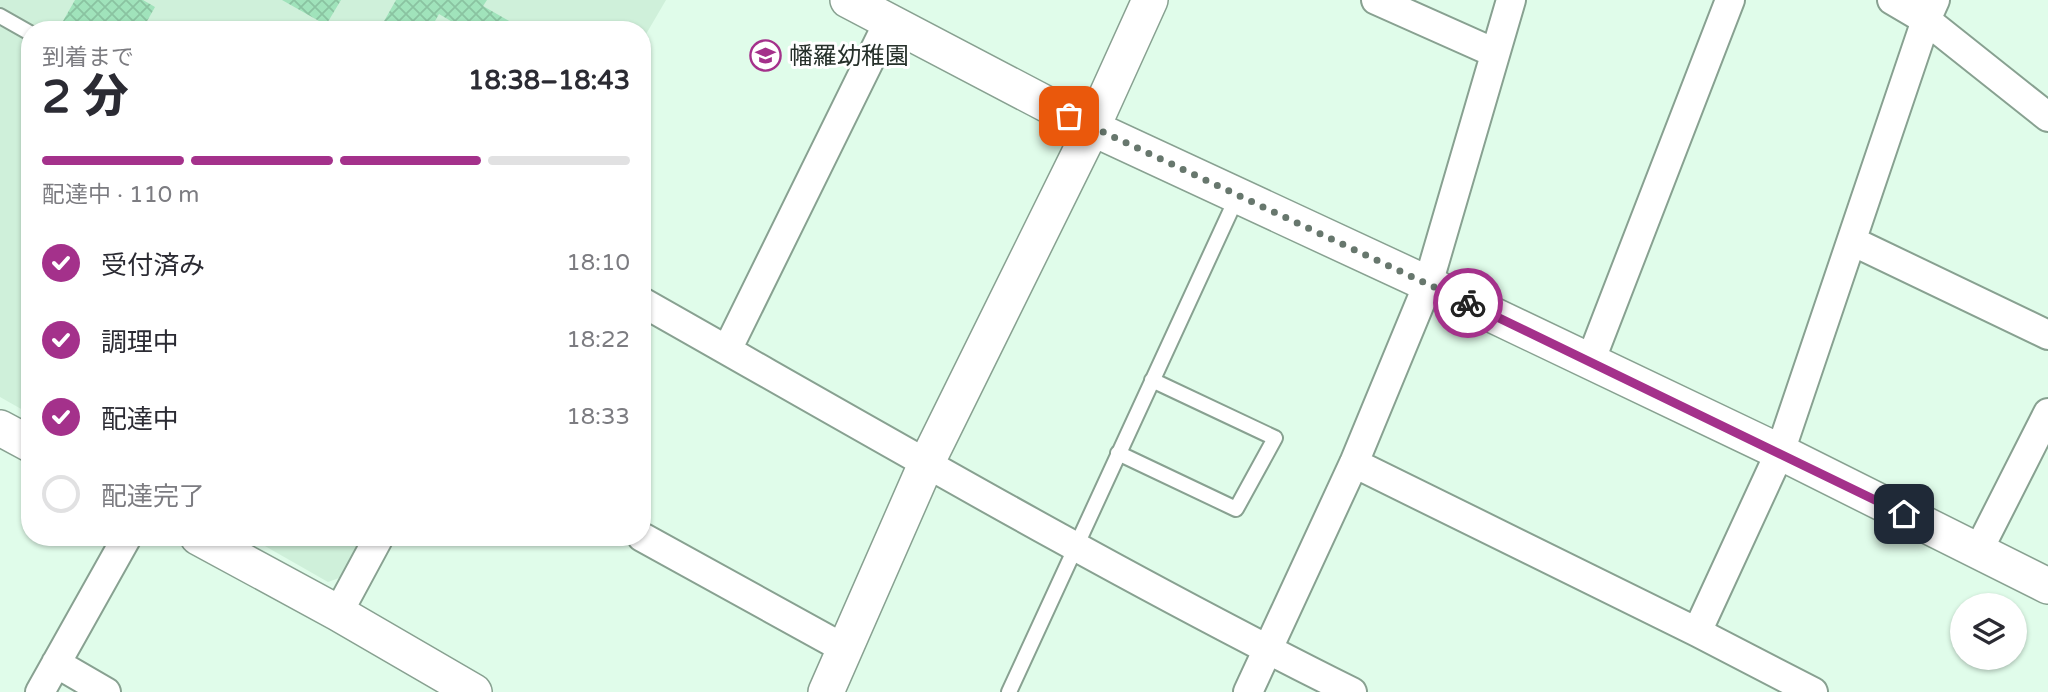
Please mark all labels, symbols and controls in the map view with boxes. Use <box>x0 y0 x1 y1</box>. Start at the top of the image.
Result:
school or university icon: 幡羅幼稚園 <box>749 39 783 73</box>
place label: 幡羅幼稚園 <box>789 42 909 71</box>
text: 到着まで <box>42 44 134 72</box>
text: 18:38–18:43 <box>468 65 630 96</box>
text: 2 分 <box>42 70 129 125</box>
pin <box>1039 86 1099 146</box>
icon: bag <box>1050 97 1088 135</box>
text: 配達中 · 110 m <box>42 181 199 209</box>
icon: check <box>42 244 80 282</box>
text: 18:10 <box>566 249 630 277</box>
text: 受付済み <box>101 250 205 281</box>
courier <box>1433 268 1503 338</box>
icon: bike <box>1449 284 1487 322</box>
icon: check <box>42 321 80 359</box>
text: 18:22 <box>566 326 630 354</box>
text: 調理中 <box>101 327 179 358</box>
icon: check <box>42 398 80 436</box>
text: 18:33 <box>566 403 630 431</box>
text: 配達中 <box>101 404 179 435</box>
text: 配達完了 <box>101 481 205 512</box>
pin <box>1874 484 1934 544</box>
icon: home <box>1885 495 1923 533</box>
map controls <box>1950 593 2027 670</box>
button: layers <box>1950 593 2027 670</box>

